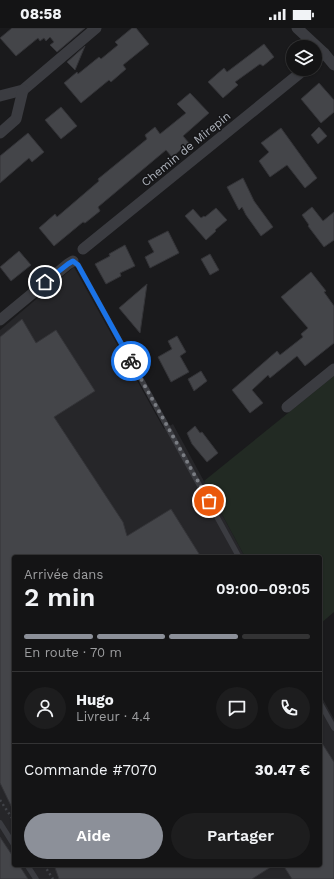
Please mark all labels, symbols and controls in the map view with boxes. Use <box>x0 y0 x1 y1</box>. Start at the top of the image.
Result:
text: 08:58 <box>20 5 62 23</box>
map controls <box>286 40 322 76</box>
button: layers <box>286 40 322 76</box>
street label: Chemin de Mirepin <box>139 109 233 189</box>
pin <box>28 265 62 299</box>
icon: home <box>34 271 56 293</box>
courier <box>111 341 151 381</box>
icon: bike <box>120 350 142 372</box>
pin <box>192 484 226 518</box>
icon: bag <box>198 490 220 512</box>
text: Arrivée dans <box>24 567 103 582</box>
text: 09:00–09:05 <box>216 580 310 598</box>
text: 2 min <box>24 582 95 612</box>
text: En route · 70 m <box>24 645 122 660</box>
button: person <box>24 687 66 729</box>
button: chat <box>216 687 258 729</box>
button: phone <box>268 687 310 729</box>
text: Hugo <box>76 691 114 709</box>
text: Livreur · 4.4 <box>76 709 151 724</box>
text: Commande #7070 <box>24 761 157 779</box>
text: 30.47 € <box>255 761 310 779</box>
button: Aide <box>24 813 163 859</box>
button: Partager <box>171 813 310 859</box>

